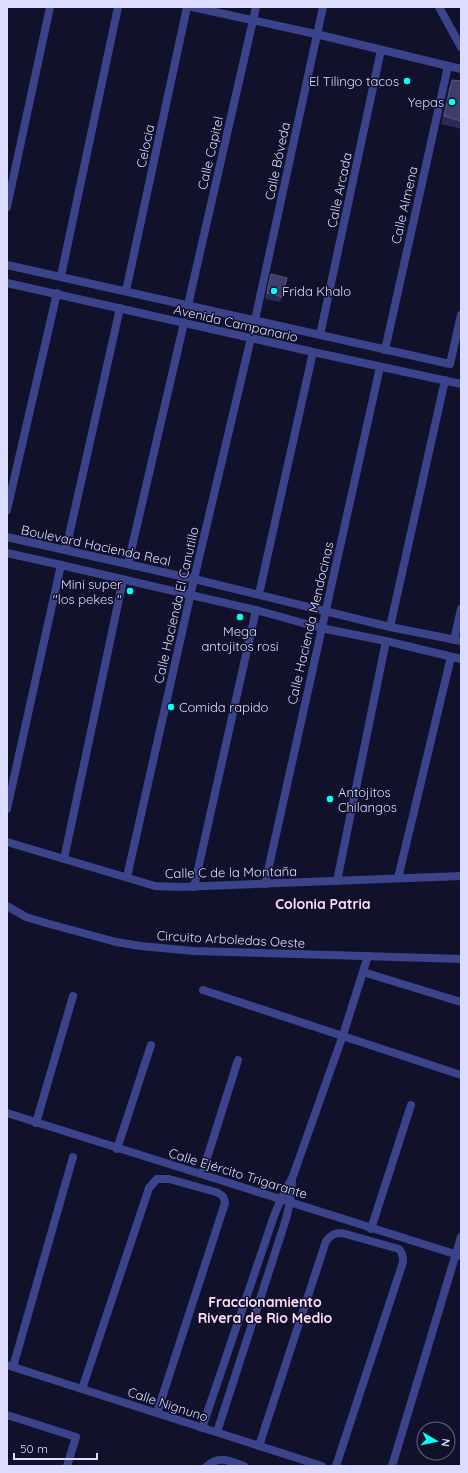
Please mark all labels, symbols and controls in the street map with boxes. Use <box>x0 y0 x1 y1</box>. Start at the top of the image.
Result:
place label: El Tilingo tacos <box>309 73 399 89</box>
marker: El Tilingo tacos <box>402 76 412 86</box>
place label: Yepas <box>408 94 444 110</box>
marker: Yepas <box>447 97 457 107</box>
street label: Calle Capitel <box>194 115 226 191</box>
street label: Calle Bóveda <box>261 121 293 201</box>
street label: Celocia <box>133 123 157 169</box>
street label: Calle Arcada <box>323 151 355 229</box>
street label: Calle Almena <box>387 165 421 245</box>
place label: Frida Khalo <box>282 283 351 299</box>
marker: Frida Khalo <box>269 286 279 296</box>
street label: Avenida Campanario <box>172 301 300 345</box>
street label: Boulevard Hacienda Real <box>20 521 172 569</box>
street label: Calle Hacienda El Canutillo <box>150 525 202 685</box>
street label: Calle Hacienda Mendocinas <box>283 540 337 706</box>
place label: Mini super "los pekes " <box>53 576 122 607</box>
marker: Mini super "los pekes " <box>125 586 135 596</box>
marker: Mega antojitos rosi <box>235 612 245 622</box>
place label: Mega antojitos rosi <box>201 623 279 654</box>
place label: Comida rapido <box>179 699 269 715</box>
marker: Comida rapido <box>166 702 176 712</box>
place label: Antojitos Chilangos <box>338 784 397 815</box>
marker: Antojitos Chilangos <box>325 794 335 804</box>
street label: Calle C de la Montaña <box>165 863 297 881</box>
district label: Colonia Patria <box>275 895 371 913</box>
street label: Circuito Arboledas Oeste <box>156 927 306 951</box>
street label: Calle Ejército Trigarante <box>167 1144 309 1202</box>
district label: Fraccionamiento Rivera de Rio Medio <box>198 1293 333 1327</box>
street label: Calle Nignuno <box>126 1383 210 1425</box>
north arrow <box>416 1421 456 1461</box>
scale bar <box>14 1435 97 1461</box>
text: N <box>438 1437 453 1448</box>
text: 50 m <box>20 1441 48 1456</box>

